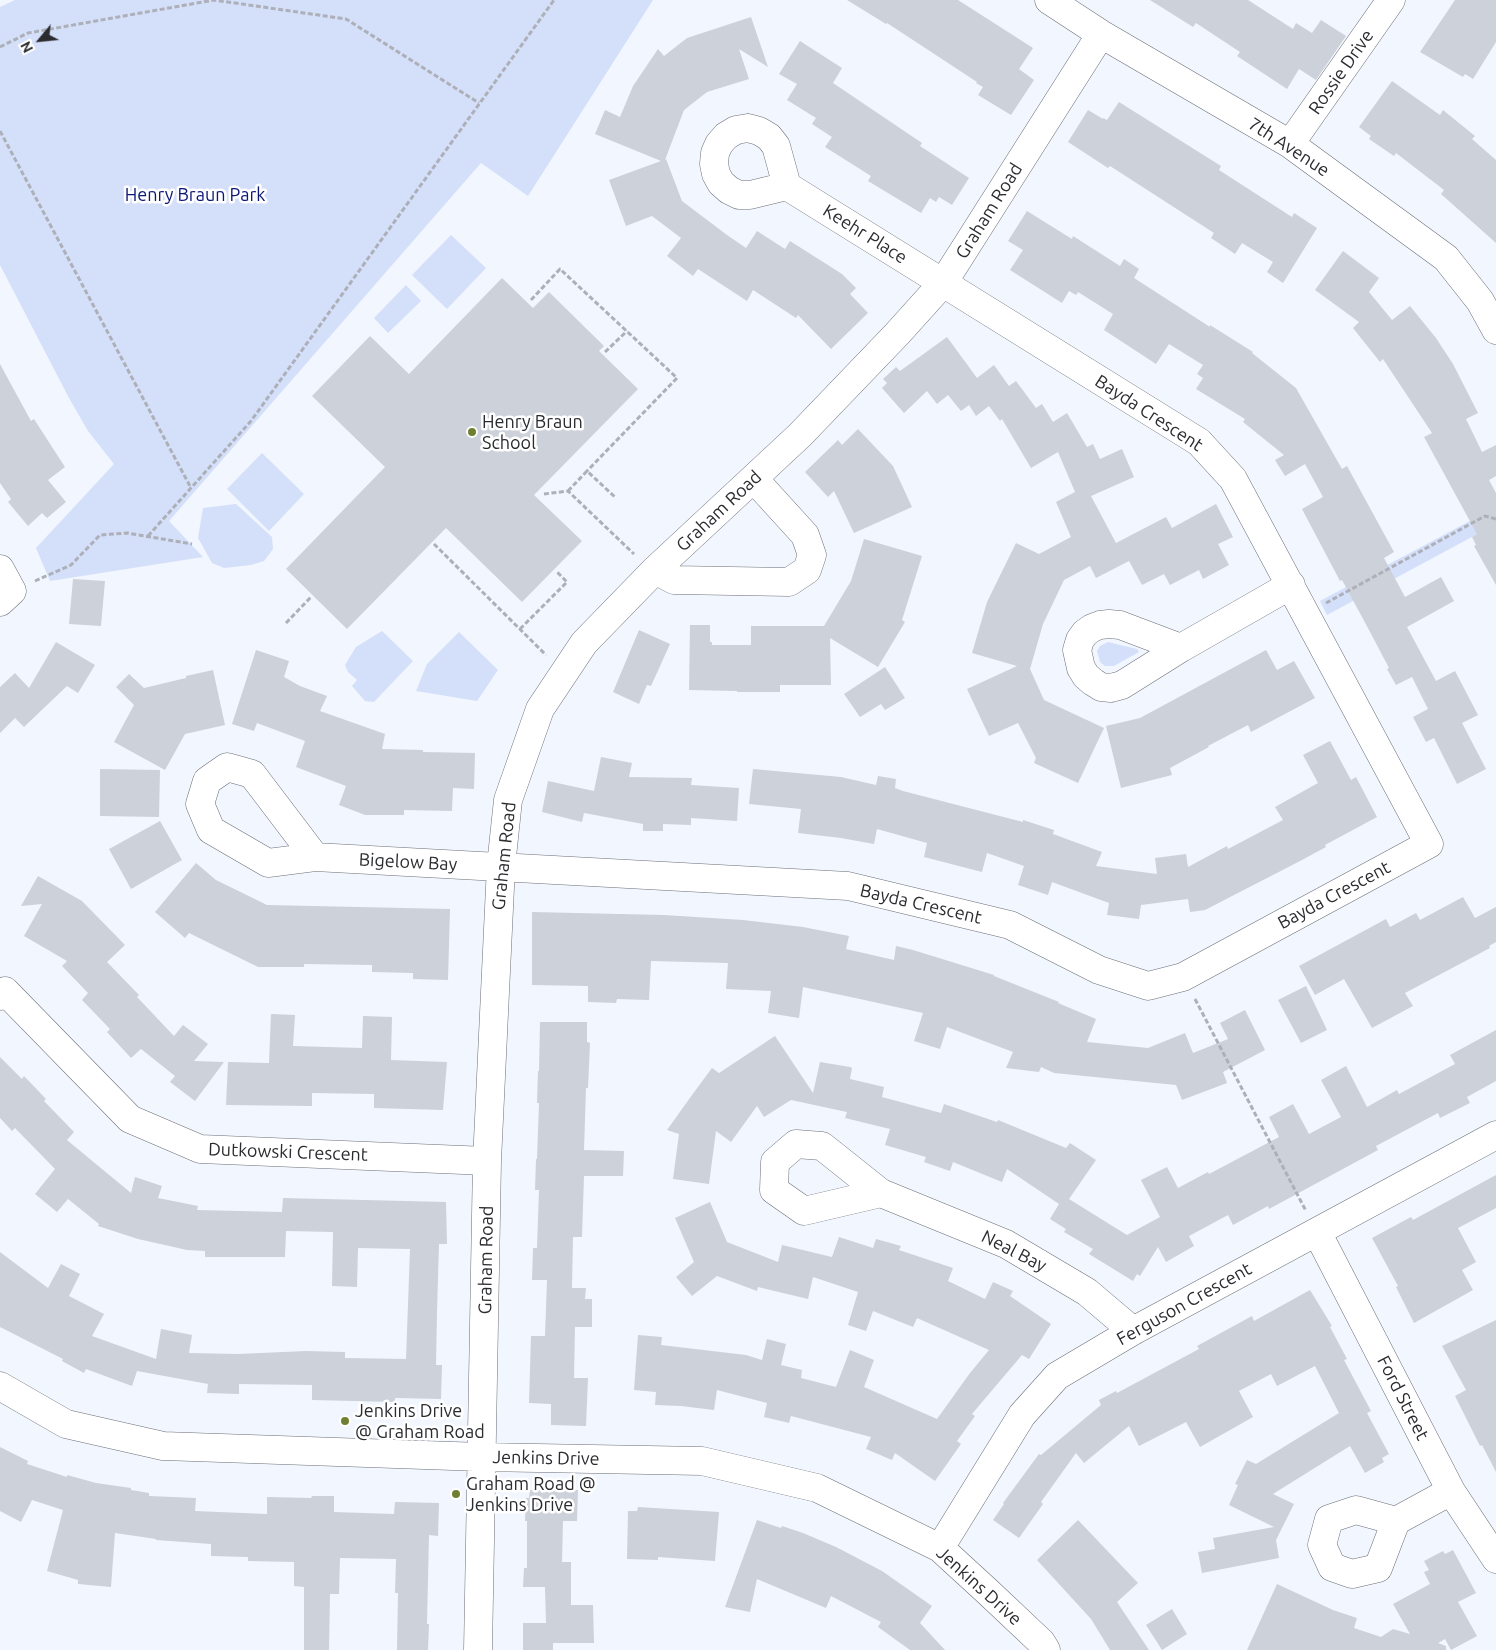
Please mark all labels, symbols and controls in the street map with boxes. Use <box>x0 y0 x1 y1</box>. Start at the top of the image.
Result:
north arrow <box>15 15 65 65</box>
street label: Rossie Drive <box>1304 26 1378 118</box>
text: N <box>17 39 36 55</box>
street label: 7th Avenue <box>1244 113 1334 181</box>
street label: Graham Road <box>951 159 1027 263</box>
park label: Henry Braun Park <box>125 184 265 206</box>
street label: Keehr Place <box>819 200 911 268</box>
street label: Bayda Crescent <box>1091 370 1207 456</box>
place label: Henry Braun School <box>482 411 583 454</box>
marker: Henry Braun School <box>466 426 478 438</box>
street label: Graham Road <box>672 466 766 556</box>
street label: Graham Road <box>488 801 520 911</box>
street label: Bigelow Bay <box>358 849 458 875</box>
street label: Bayda Crescent <box>1274 856 1394 934</box>
street label: Bayda Crescent <box>858 879 984 929</box>
street label: Dutkowski Crescent <box>208 1138 368 1166</box>
street label: Graham Road <box>474 1205 498 1315</box>
street label: Neal Bay <box>978 1225 1050 1277</box>
street label: Ferguson Crescent <box>1113 1258 1255 1350</box>
street label: Ford Street <box>1373 1352 1433 1444</box>
place label: Jenkins Drive @ Graham Road <box>355 1400 485 1442</box>
marker: Jenkins Drive @ Graham Road <box>339 1415 351 1427</box>
street label: Jenkins Drive <box>492 1446 600 1470</box>
place label: Graham Road @ Jenkins Drive <box>466 1473 596 1516</box>
marker: Graham Road @ Jenkins Drive <box>450 1488 462 1500</box>
street label: Jenkins Drive <box>932 1542 1026 1630</box>

